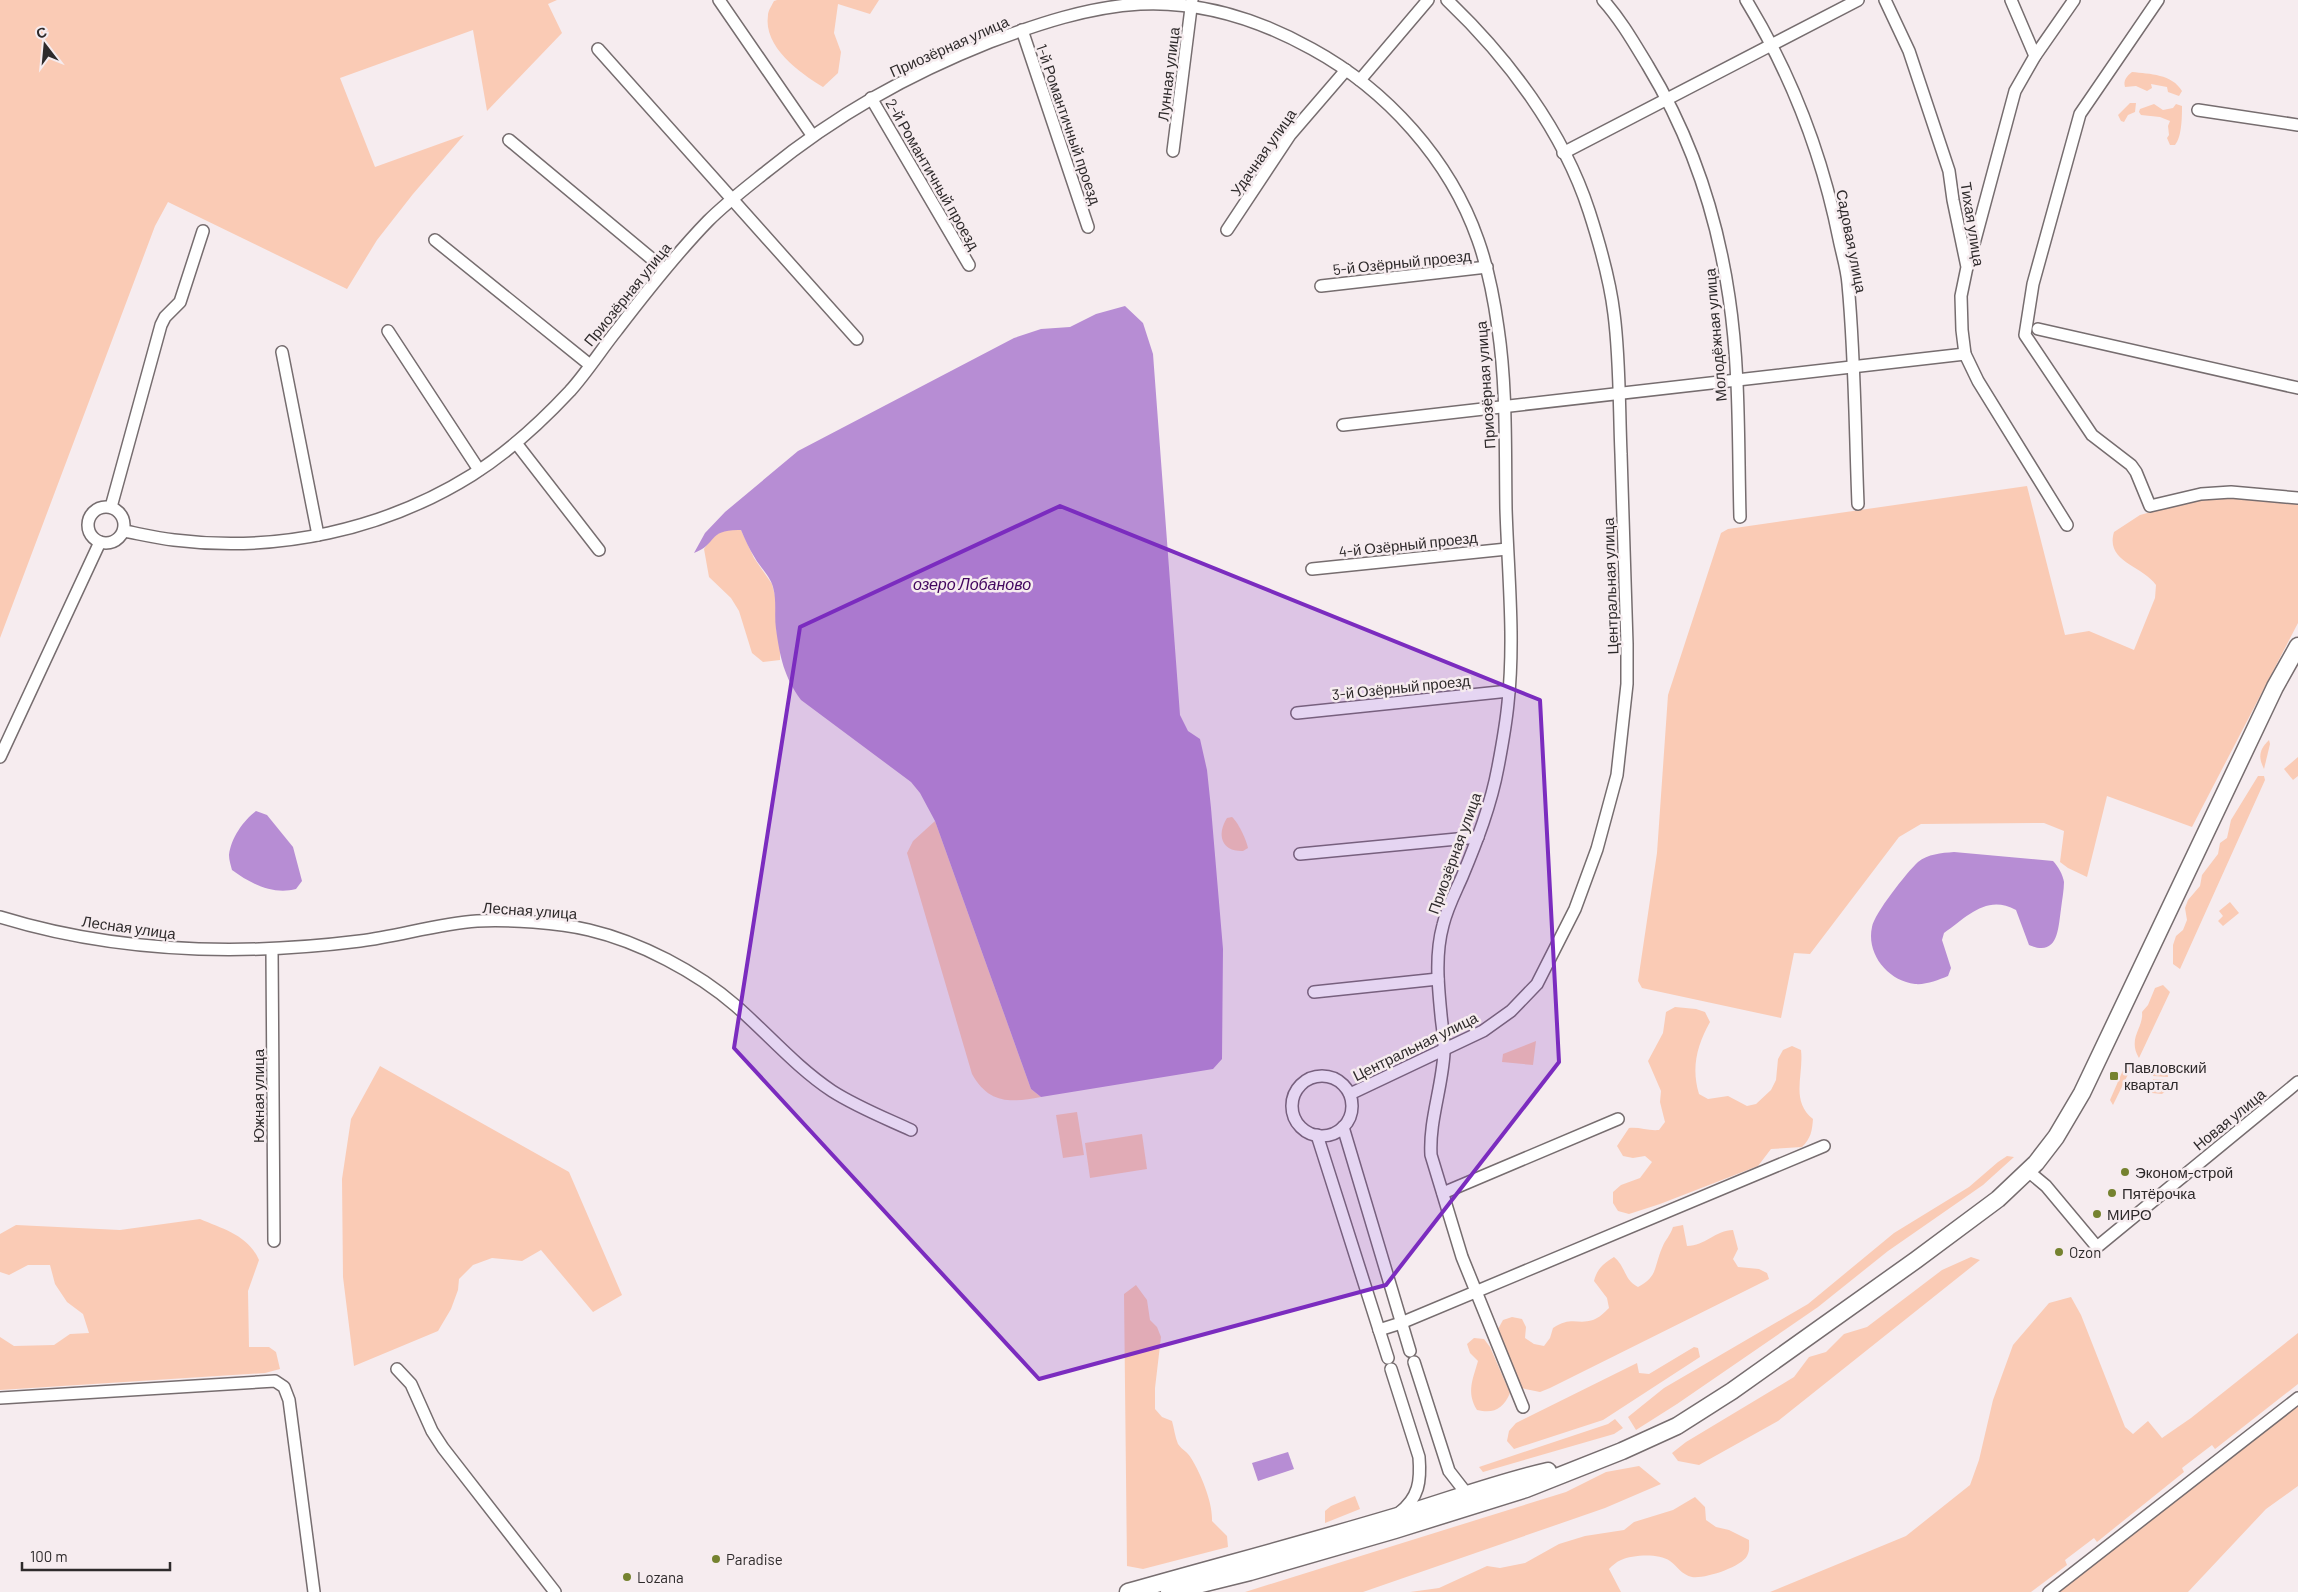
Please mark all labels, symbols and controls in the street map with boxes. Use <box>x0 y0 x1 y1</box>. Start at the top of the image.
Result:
street label: Приозёрная улица <box>887 11 1012 80</box>
north arrow <box>20 20 70 70</box>
text: С <box>34 22 48 42</box>
street label: Лунная улица <box>1153 25 1183 122</box>
street label: 1-й Романтичный проезд <box>1033 41 1105 207</box>
street label: 2-й Романтичный проезд <box>882 95 984 253</box>
street label: Удачная улица <box>1226 105 1300 199</box>
street label: Тихая улица <box>1957 181 1989 268</box>
street label: Садовая улица <box>1833 188 1871 295</box>
street label: Приозёрная улица <box>580 238 675 349</box>
street label: 5-й Озёрный проезд <box>1332 246 1472 278</box>
street label: Молодёжная улица <box>1700 267 1730 402</box>
street label: Приозёрная улица <box>1472 320 1498 450</box>
street label: Центральная улица <box>1599 517 1621 655</box>
street label: 4-й Озёрный проезд <box>1338 528 1478 560</box>
water label: озеро Лобаново <box>913 574 1031 593</box>
street label: 3-й Озёрный проезд <box>1331 671 1471 703</box>
street label: Приозёрная улица <box>1424 789 1485 916</box>
street label: Лесная улица <box>482 898 579 922</box>
street label: Лесная улица <box>81 911 178 943</box>
street label: Центральная улица <box>1350 1008 1481 1084</box>
street label: Южная улица <box>249 1048 267 1143</box>
place label: Павловский квартал <box>2124 1058 2207 1093</box>
marker: Павловский квартал <box>2108 1070 2120 1082</box>
street label: Новая улица <box>2189 1084 2269 1154</box>
place label: Эконом-строй <box>2135 1163 2233 1181</box>
marker: Эконом-строй <box>2119 1166 2131 1178</box>
place label: Пятёрочка <box>2122 1184 2196 1202</box>
marker: Пятёрочка <box>2106 1187 2118 1199</box>
place label: МИРО <box>2107 1205 2152 1223</box>
marker: МИРО <box>2091 1208 2103 1220</box>
place label: Ozon <box>2069 1243 2101 1261</box>
marker: Ozon <box>2053 1246 2065 1258</box>
scale bar <box>22 1540 170 1572</box>
text: 100 m <box>30 1547 68 1565</box>
place label: Paradise <box>726 1550 783 1568</box>
marker: Paradise <box>710 1553 722 1565</box>
place label: Lozana <box>637 1568 684 1586</box>
marker: Lozana <box>621 1571 633 1583</box>

